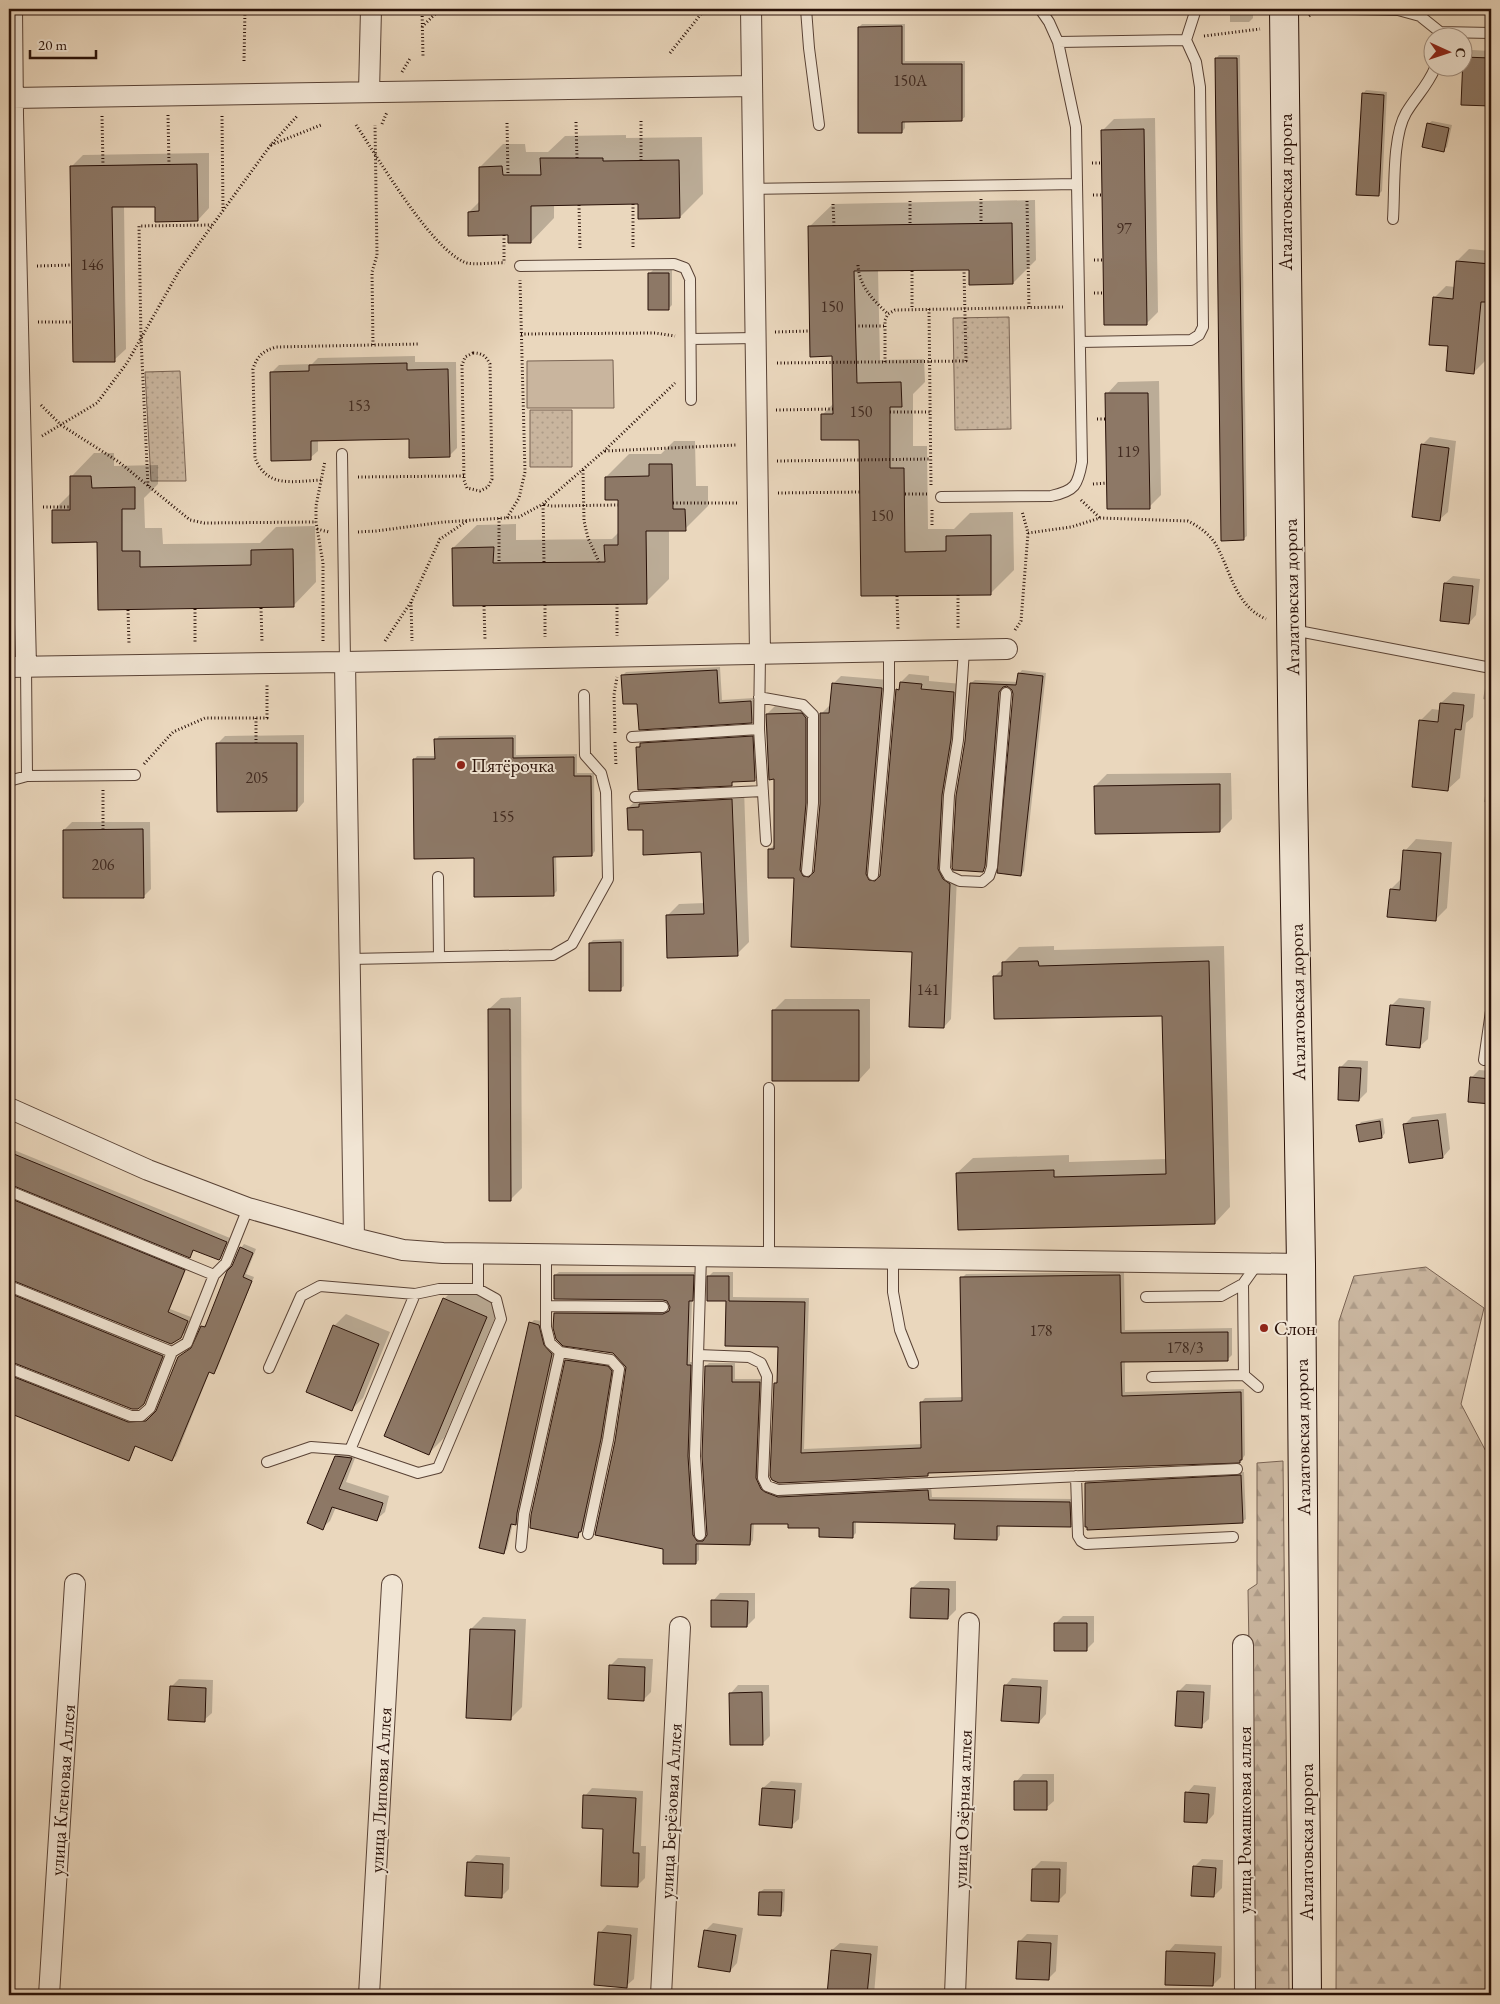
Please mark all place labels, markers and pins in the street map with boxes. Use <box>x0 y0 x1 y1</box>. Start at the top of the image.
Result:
place label: Пятёрочка <box>471 753 555 778</box>
marker: Пятёрочка <box>455 759 467 771</box>
place label: Слон <box>1274 1316 1316 1341</box>
marker: Слон <box>1258 1322 1270 1334</box>

